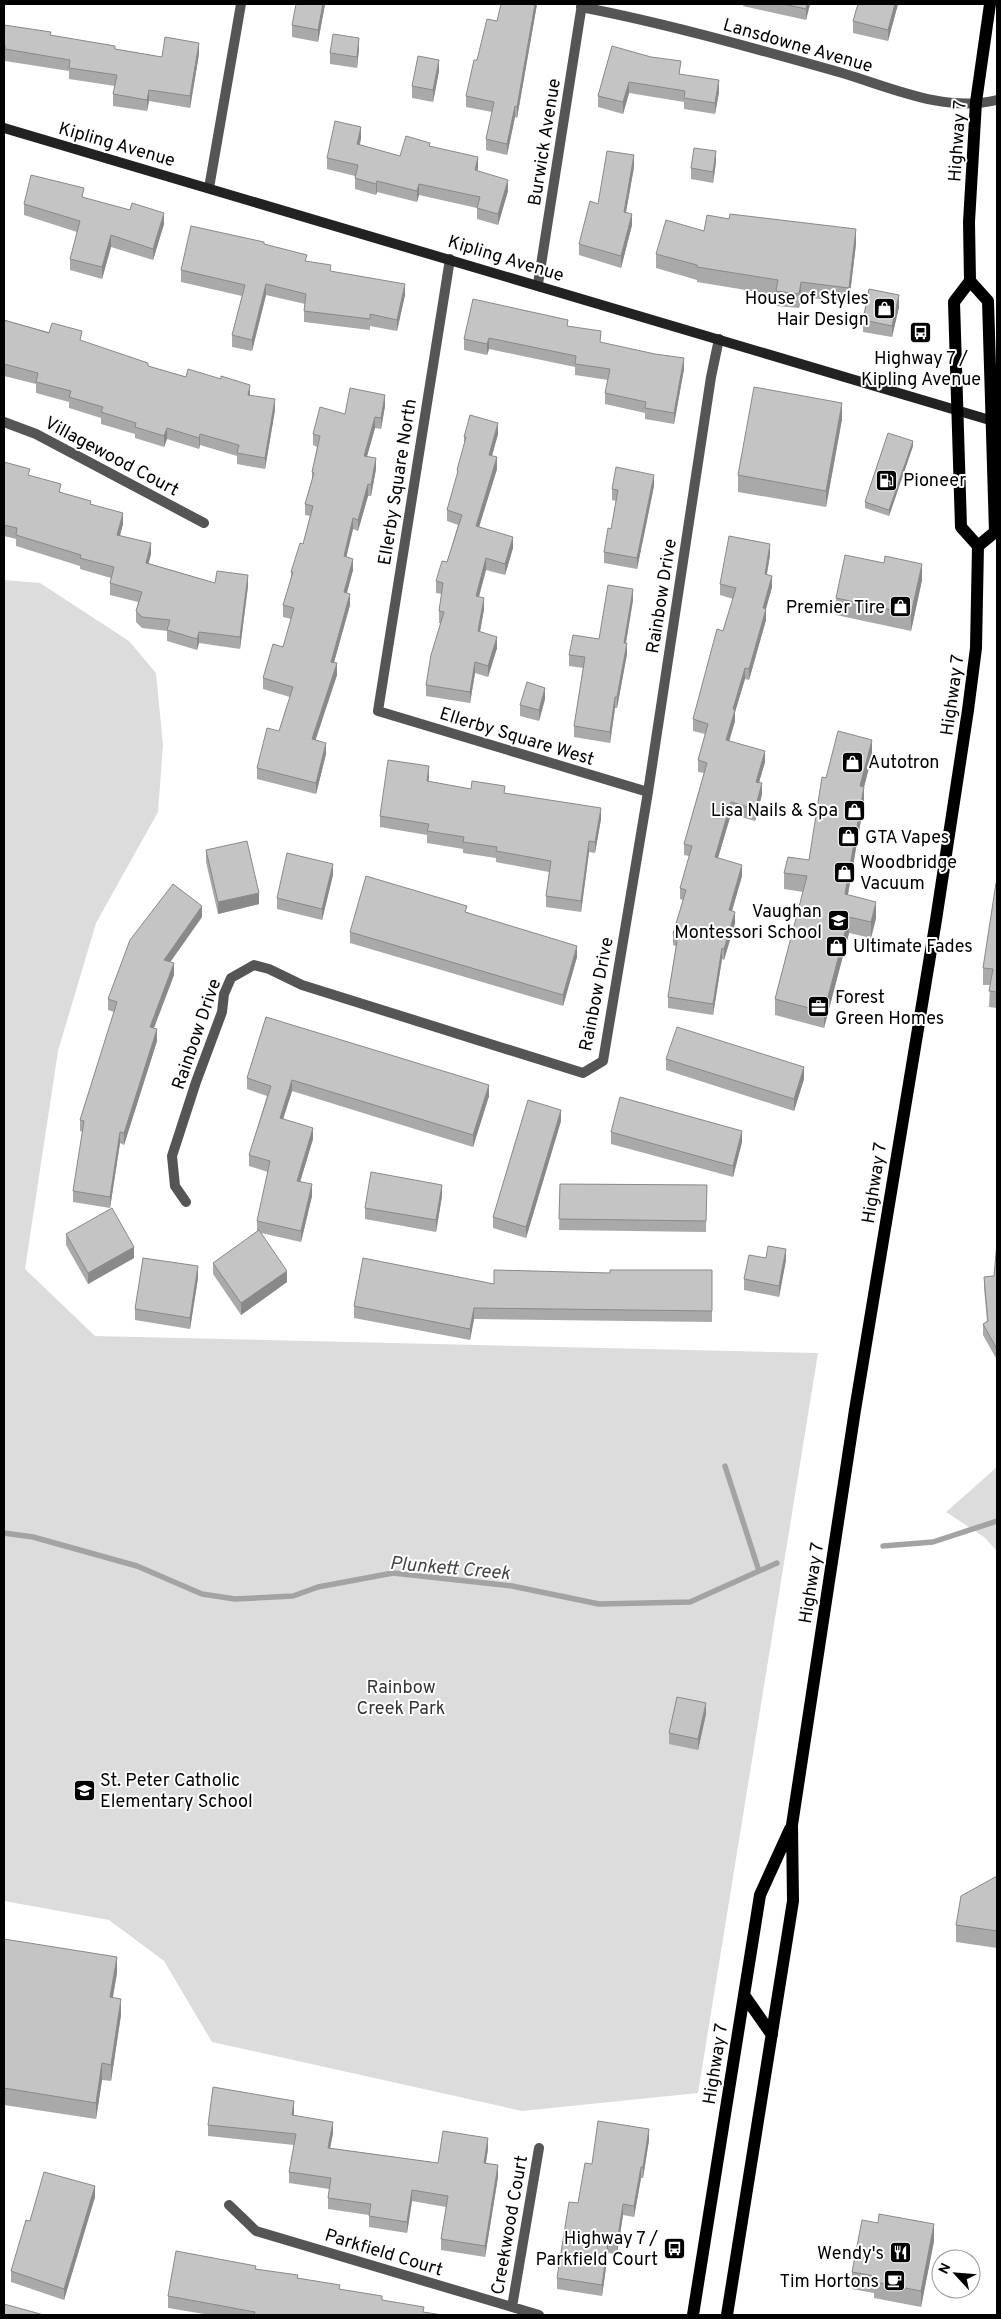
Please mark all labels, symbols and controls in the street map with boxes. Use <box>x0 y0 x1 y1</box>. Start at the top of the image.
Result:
street label: Lansdowne Avenue <box>720 14 875 79</box>
street label: Burwick Avenue <box>524 77 567 208</box>
street label: Highway 7 <box>944 99 973 183</box>
street label: Kipling Avenue <box>56 118 177 173</box>
street label: Kipling Avenue <box>445 231 566 288</box>
place label: House of Styles Hair Design <box>745 288 869 332</box>
shop icon: House of Styles Hair Design <box>873 296 897 320</box>
bus stop icon: Highway 7 / Kipling Avenue <box>909 321 933 345</box>
place label: Highway 7 / Kipling Avenue <box>861 348 981 392</box>
street label: Ellerby Square North <box>374 397 423 567</box>
street label: Villagewood Court <box>40 412 182 502</box>
fuel station icon: Pioneer <box>875 468 899 492</box>
place label: Pioneer <box>903 470 966 493</box>
street label: Rainbow Drive <box>642 537 683 655</box>
shop icon: Premier Tire <box>889 595 913 619</box>
place label: Premier Tire <box>786 597 885 620</box>
street label: Highway 7 <box>936 653 971 737</box>
street label: Ellerby Square West <box>436 703 597 772</box>
shop icon: Autotron <box>840 750 864 774</box>
place label: Autotron <box>868 752 939 775</box>
shop icon: Lisa Nails & Spa <box>842 798 866 822</box>
place label: Lisa Nails & Spa <box>711 800 838 823</box>
shop icon: GTA Vapes <box>837 825 861 849</box>
place label: GTA Vapes <box>865 827 949 850</box>
place label: Woodbridge Vacuum <box>860 852 957 896</box>
shop icon: Woodbridge Vacuum <box>832 860 856 884</box>
place label: Vaughan Montessori School <box>674 901 822 945</box>
school or university icon: Vaughan Montessori School <box>826 909 850 933</box>
shop icon: Ultimate Fades <box>825 934 849 958</box>
street label: Rainbow Drive <box>575 935 620 1053</box>
place label: Ultimate Fades <box>853 936 973 959</box>
street label: Rainbow Drive <box>168 976 227 1093</box>
place label: Forest Green Homes <box>835 987 944 1031</box>
office icon: Forest Green Homes <box>807 995 831 1019</box>
street label: Highway 7 <box>858 1141 893 1225</box>
street label: Highway 7 <box>795 1541 830 1625</box>
water label: Plunkett Creek <box>389 1552 511 1586</box>
park label: Rainbow Creek Park <box>357 1677 445 1721</box>
place label: St. Peter Catholic Elementary School <box>100 1770 253 1814</box>
school or university icon: St. Peter Catholic Elementary School <box>72 1778 96 1802</box>
street label: Highway 7 <box>699 2022 734 2106</box>
street label: Creekwood Court <box>487 2154 534 2297</box>
street label: Parkfield Court <box>322 2225 445 2282</box>
place label: Highway 7 / Parkfield Court <box>536 2228 658 2272</box>
bus stop icon: Highway 7 / Parkfield Court <box>662 2236 686 2260</box>
restaurant icon: Wendy's <box>888 2241 912 2265</box>
place label: Wendy's <box>817 2243 884 2266</box>
north arrow <box>931 2249 981 2299</box>
text: N <box>936 2261 956 2277</box>
cafe icon: Tim Hortons <box>883 2269 907 2293</box>
place label: Tim Hortons <box>779 2271 879 2294</box>

